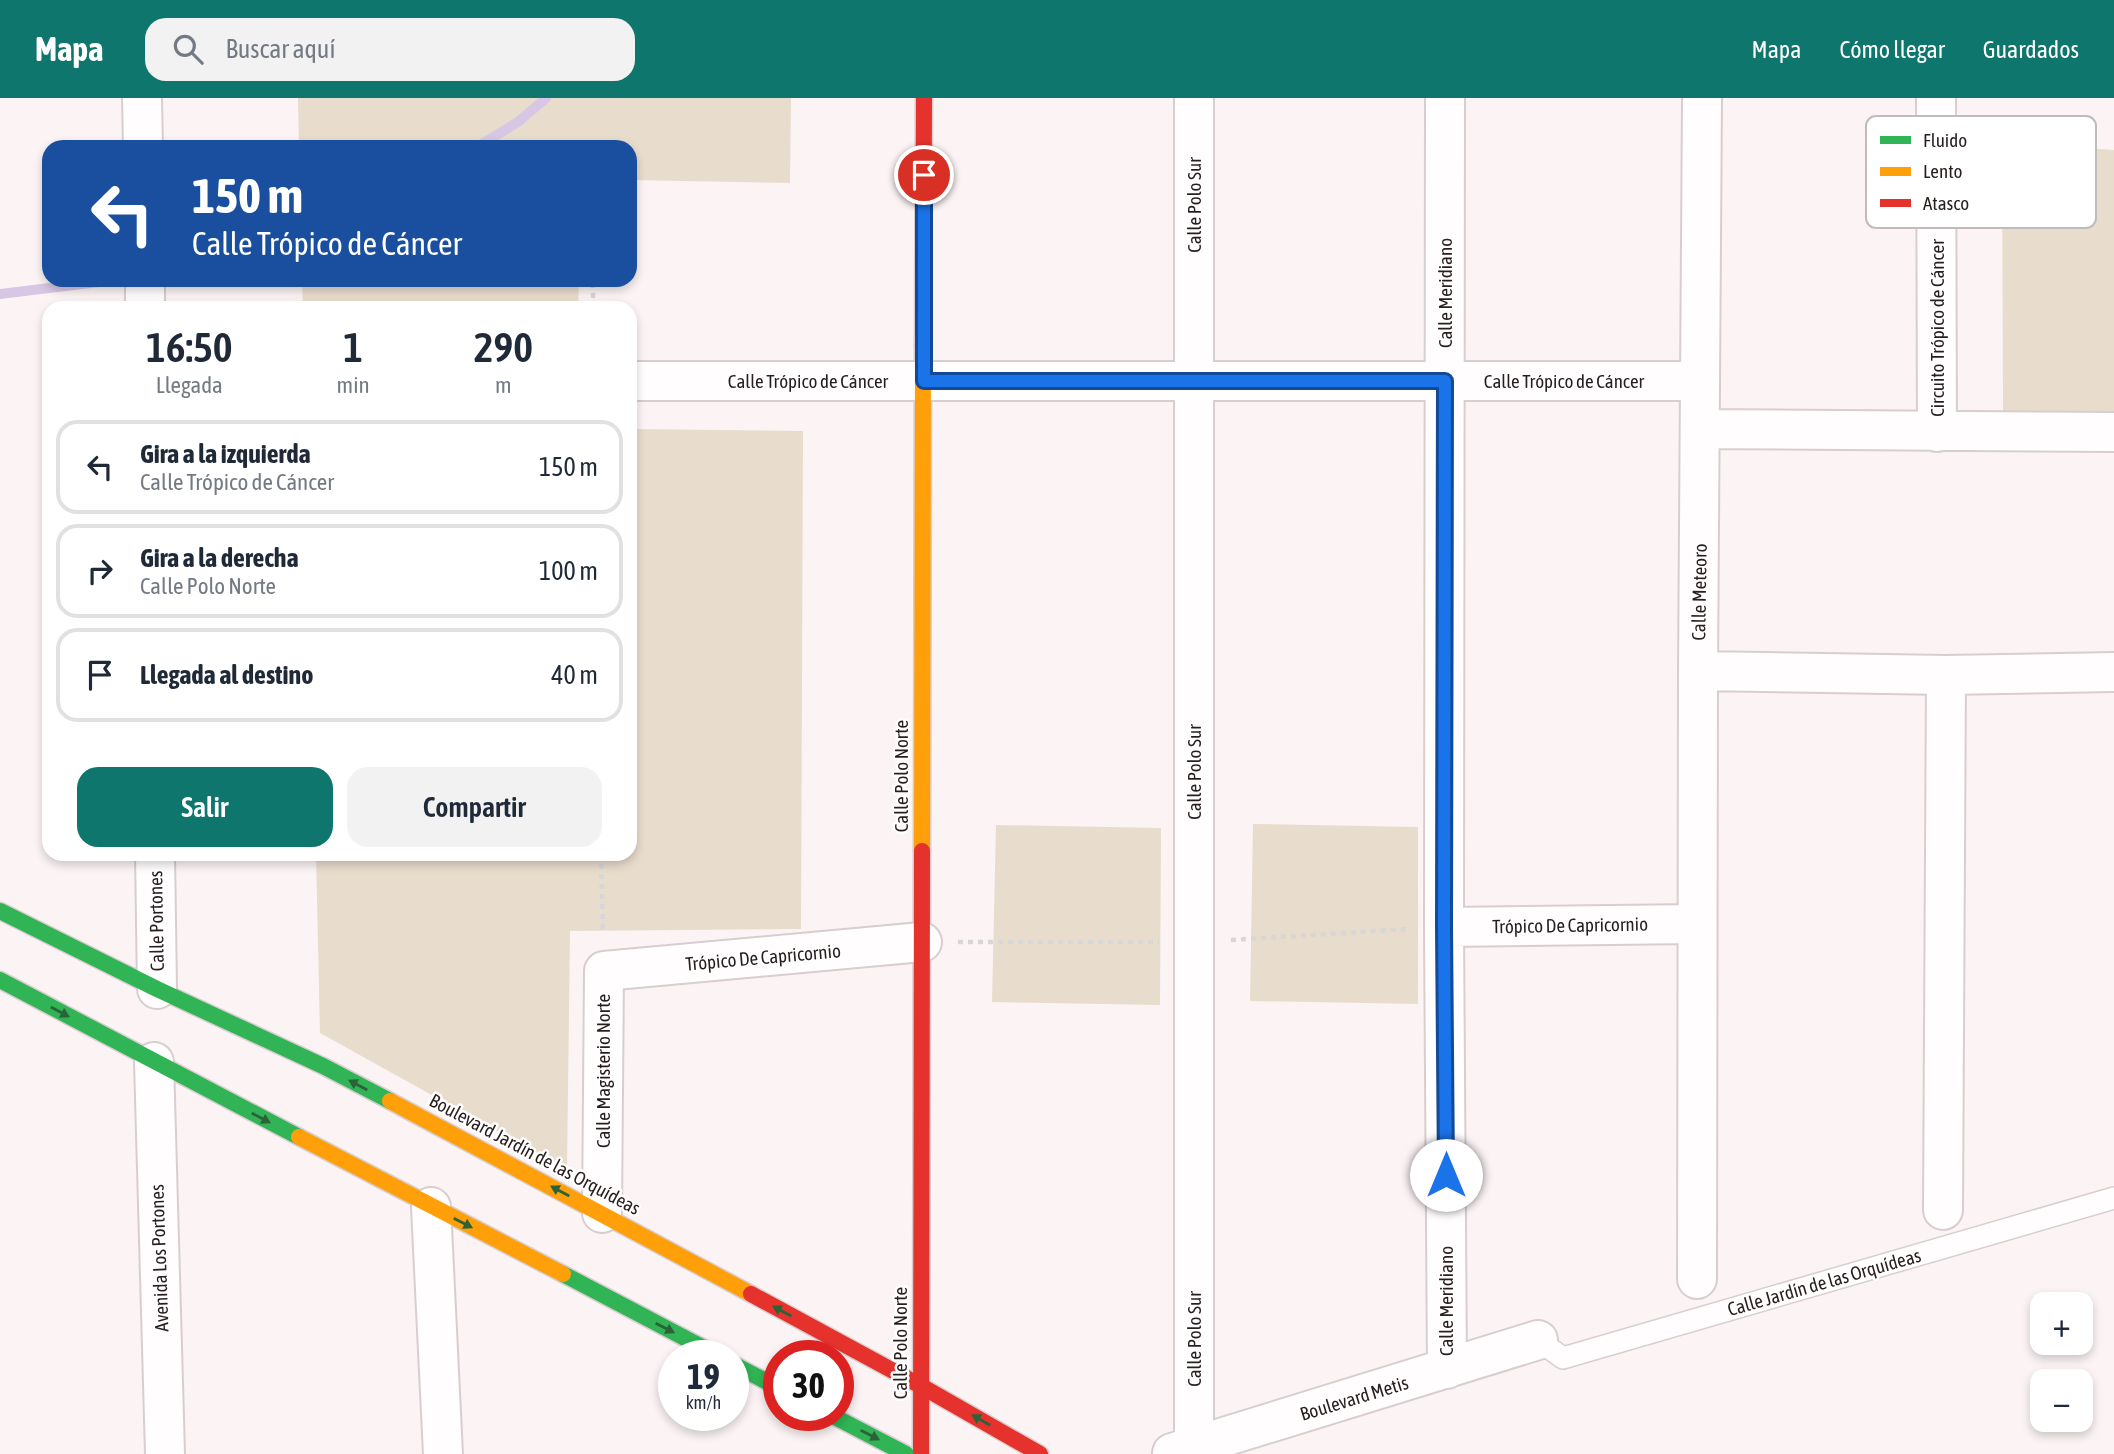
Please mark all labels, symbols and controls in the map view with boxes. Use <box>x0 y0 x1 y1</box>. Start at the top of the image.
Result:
search box <box>145 18 635 81</box>
text: Mapa <box>35 30 103 68</box>
icon: search <box>169 30 207 68</box>
text: Buscar aquí <box>225 34 335 64</box>
text: Mapa <box>1752 36 1801 63</box>
text: Cómo llegar <box>1839 36 1945 63</box>
text: Guardados <box>1983 36 2079 63</box>
legend <box>1866 116 2096 228</box>
text: Fluido <box>1923 129 1967 151</box>
pin <box>894 145 954 205</box>
icon: arrive <box>905 156 943 194</box>
street label: Calle Polo Sur <box>1183 157 1205 253</box>
text: Lento <box>1923 160 1962 182</box>
text: 150 m <box>192 167 303 223</box>
icon: left <box>77 168 168 259</box>
text: Atasco <box>1923 192 1969 214</box>
text: Calle Trópico de Cáncer <box>192 225 462 262</box>
street label: Calle Meridiano <box>1434 238 1456 348</box>
street label: Circuito Trópico de Cáncer <box>1926 239 1948 417</box>
text: 16:50 <box>146 323 233 371</box>
text: 1 <box>343 323 363 371</box>
text: 290 <box>474 323 533 371</box>
street label: Calle Trópico de Cáncer <box>728 370 889 392</box>
street label: Calle Trópico de Cáncer <box>1484 370 1645 392</box>
text: Llegada <box>156 372 223 398</box>
text: min <box>337 372 370 398</box>
text: m <box>495 372 512 398</box>
text: Gira a la izquierda <box>140 439 311 469</box>
icon: left <box>81 448 119 486</box>
text: 150 m <box>539 452 598 482</box>
text: Calle Trópico de Cáncer <box>140 469 334 495</box>
text: Gira a la derecha <box>140 543 299 573</box>
street label: Calle Meteoro <box>1687 543 1711 641</box>
icon: right <box>81 552 119 590</box>
text: 100 m <box>539 556 598 586</box>
text: Calle Polo Norte <box>140 573 276 599</box>
icon: arrive <box>81 656 119 694</box>
text: Llegada al destino <box>140 660 313 690</box>
text: 40 m <box>551 660 598 690</box>
street label: Calle Polo Norte <box>890 720 912 832</box>
street label: Calle Polo Sur <box>1183 724 1205 820</box>
button: Salir <box>77 767 333 847</box>
button: Compartir <box>347 767 602 847</box>
street label: Calle Portones <box>144 870 168 972</box>
street label: Trópico De Capricornio <box>1492 913 1648 937</box>
street label: Trópico De Capricornio <box>684 939 842 975</box>
street label: Calle Magisterio Norte <box>592 994 614 1148</box>
one-way arrow <box>50 1006 70 1018</box>
one-way arrow <box>349 1079 368 1091</box>
street label: Boulevard Jardín de las Orquídeas <box>426 1089 644 1219</box>
one-way arrow <box>252 1112 272 1124</box>
position arrow <box>1409 1138 1483 1212</box>
street label: Avenida Los Portones <box>145 1184 173 1332</box>
one-way arrow <box>550 1185 570 1197</box>
one-way arrow <box>453 1218 473 1229</box>
street label: Calle Jardín de las Orquídeas <box>1725 1244 1923 1320</box>
street label: Calle Meridiano <box>1435 1246 1457 1356</box>
street label: Calle Polo Norte <box>889 1287 911 1399</box>
street label: Calle Polo Sur <box>1183 1291 1205 1387</box>
map controls <box>2030 1292 2093 1432</box>
button: + <box>2030 1292 2093 1355</box>
one-way arrow <box>771 1305 791 1317</box>
one-way arrow <box>655 1323 675 1334</box>
speed limit sign: 30 <box>763 1340 854 1431</box>
text: 19 <box>687 1356 720 1396</box>
button: − <box>2030 1369 2093 1432</box>
street label: Boulevard Metis <box>1297 1371 1411 1425</box>
text: km/h <box>686 1392 721 1413</box>
one-way arrow <box>971 1414 990 1426</box>
one-way arrow <box>860 1429 880 1441</box>

